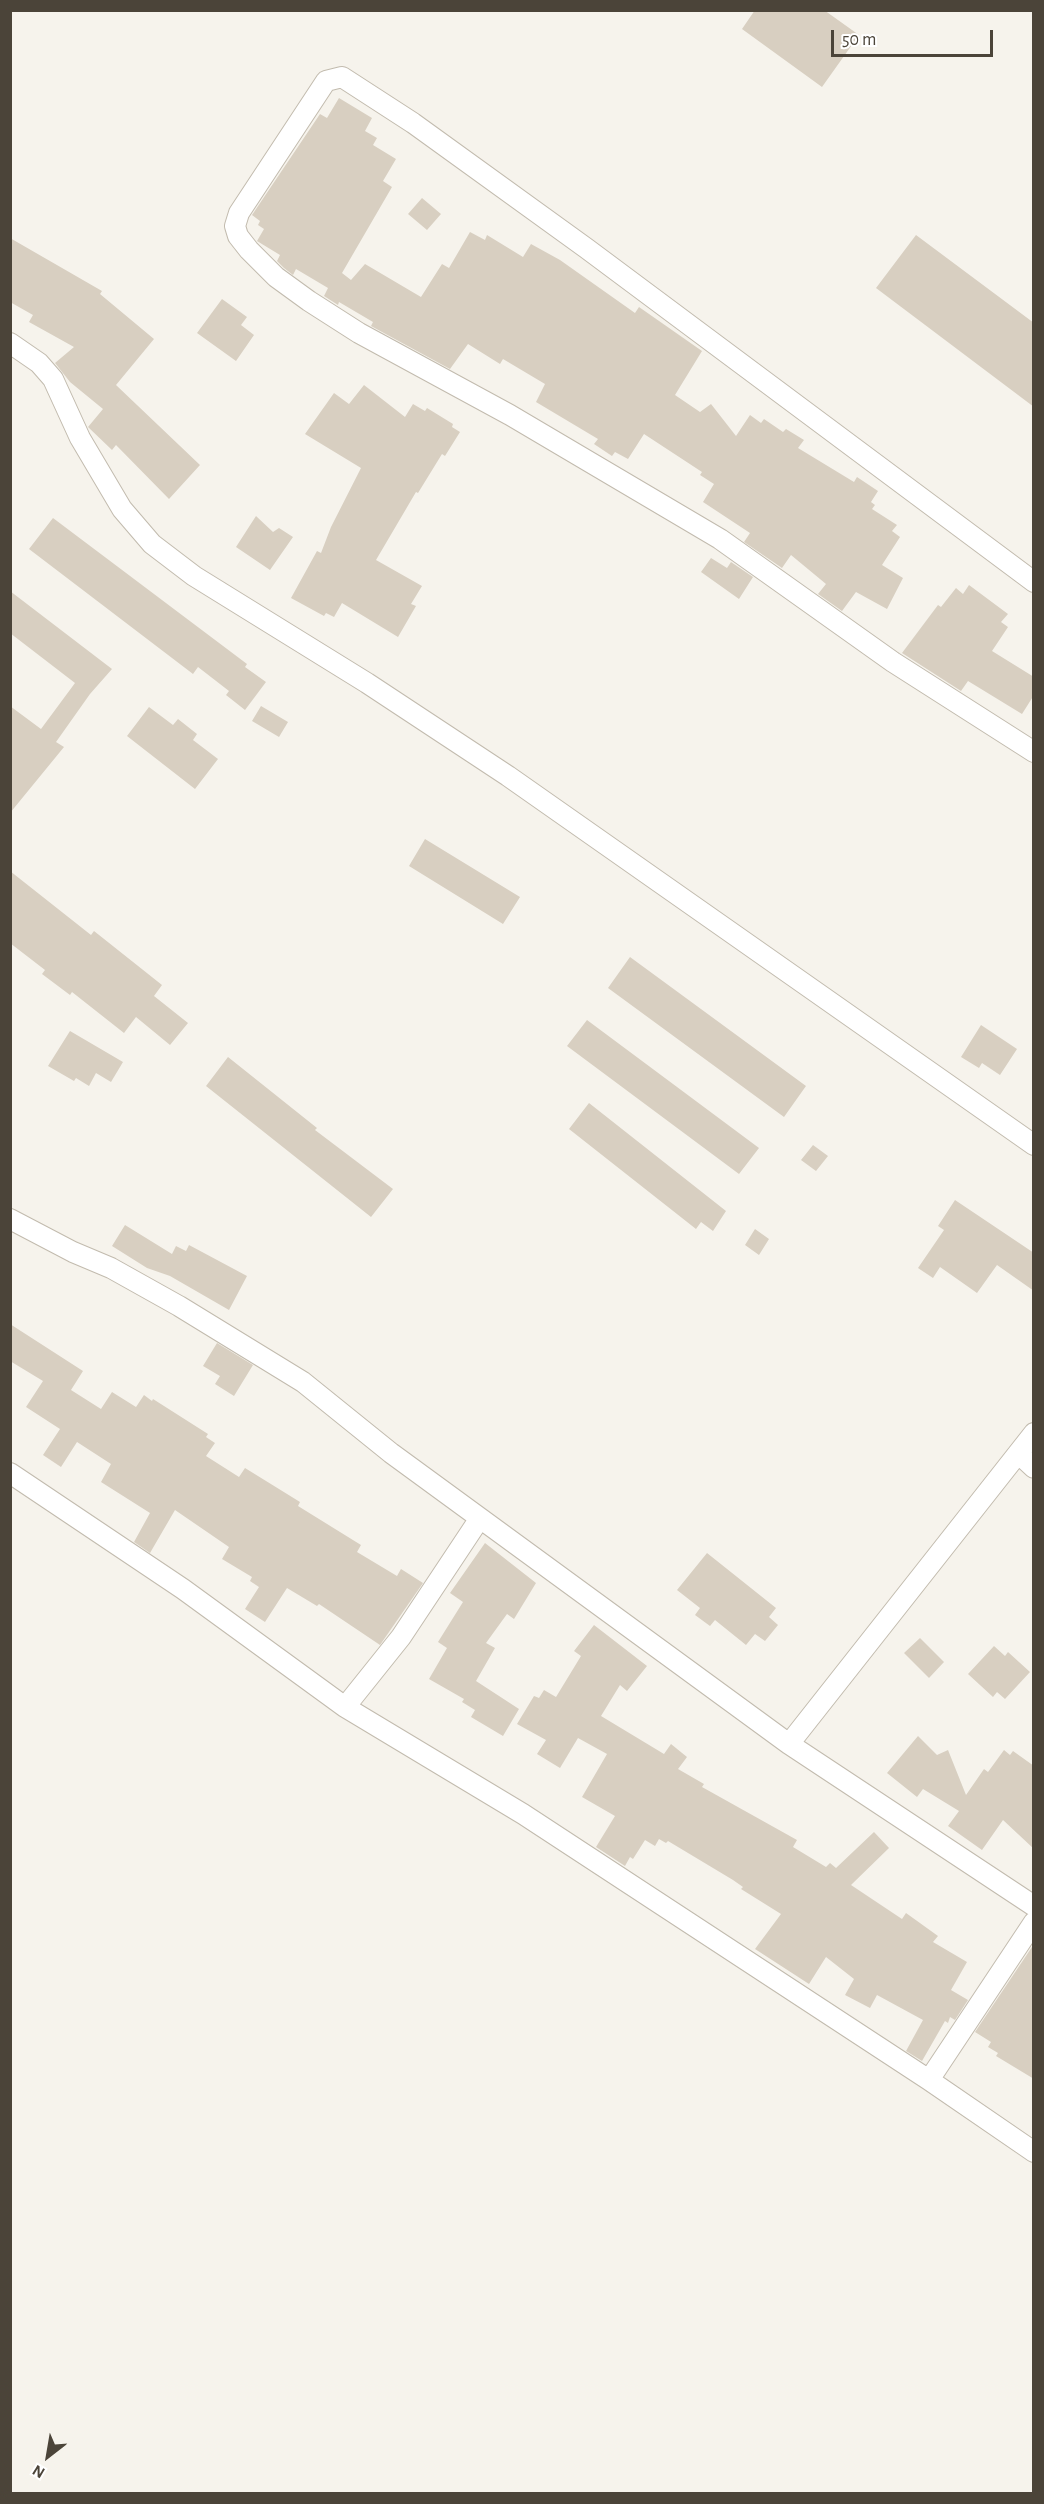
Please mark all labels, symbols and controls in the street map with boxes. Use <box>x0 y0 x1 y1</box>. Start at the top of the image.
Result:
scale bar <box>834 18 996 56</box>
text: 50 m <box>842 31 876 49</box>
north arrow <box>18 2426 78 2486</box>
text: N <box>30 2462 48 2481</box>

